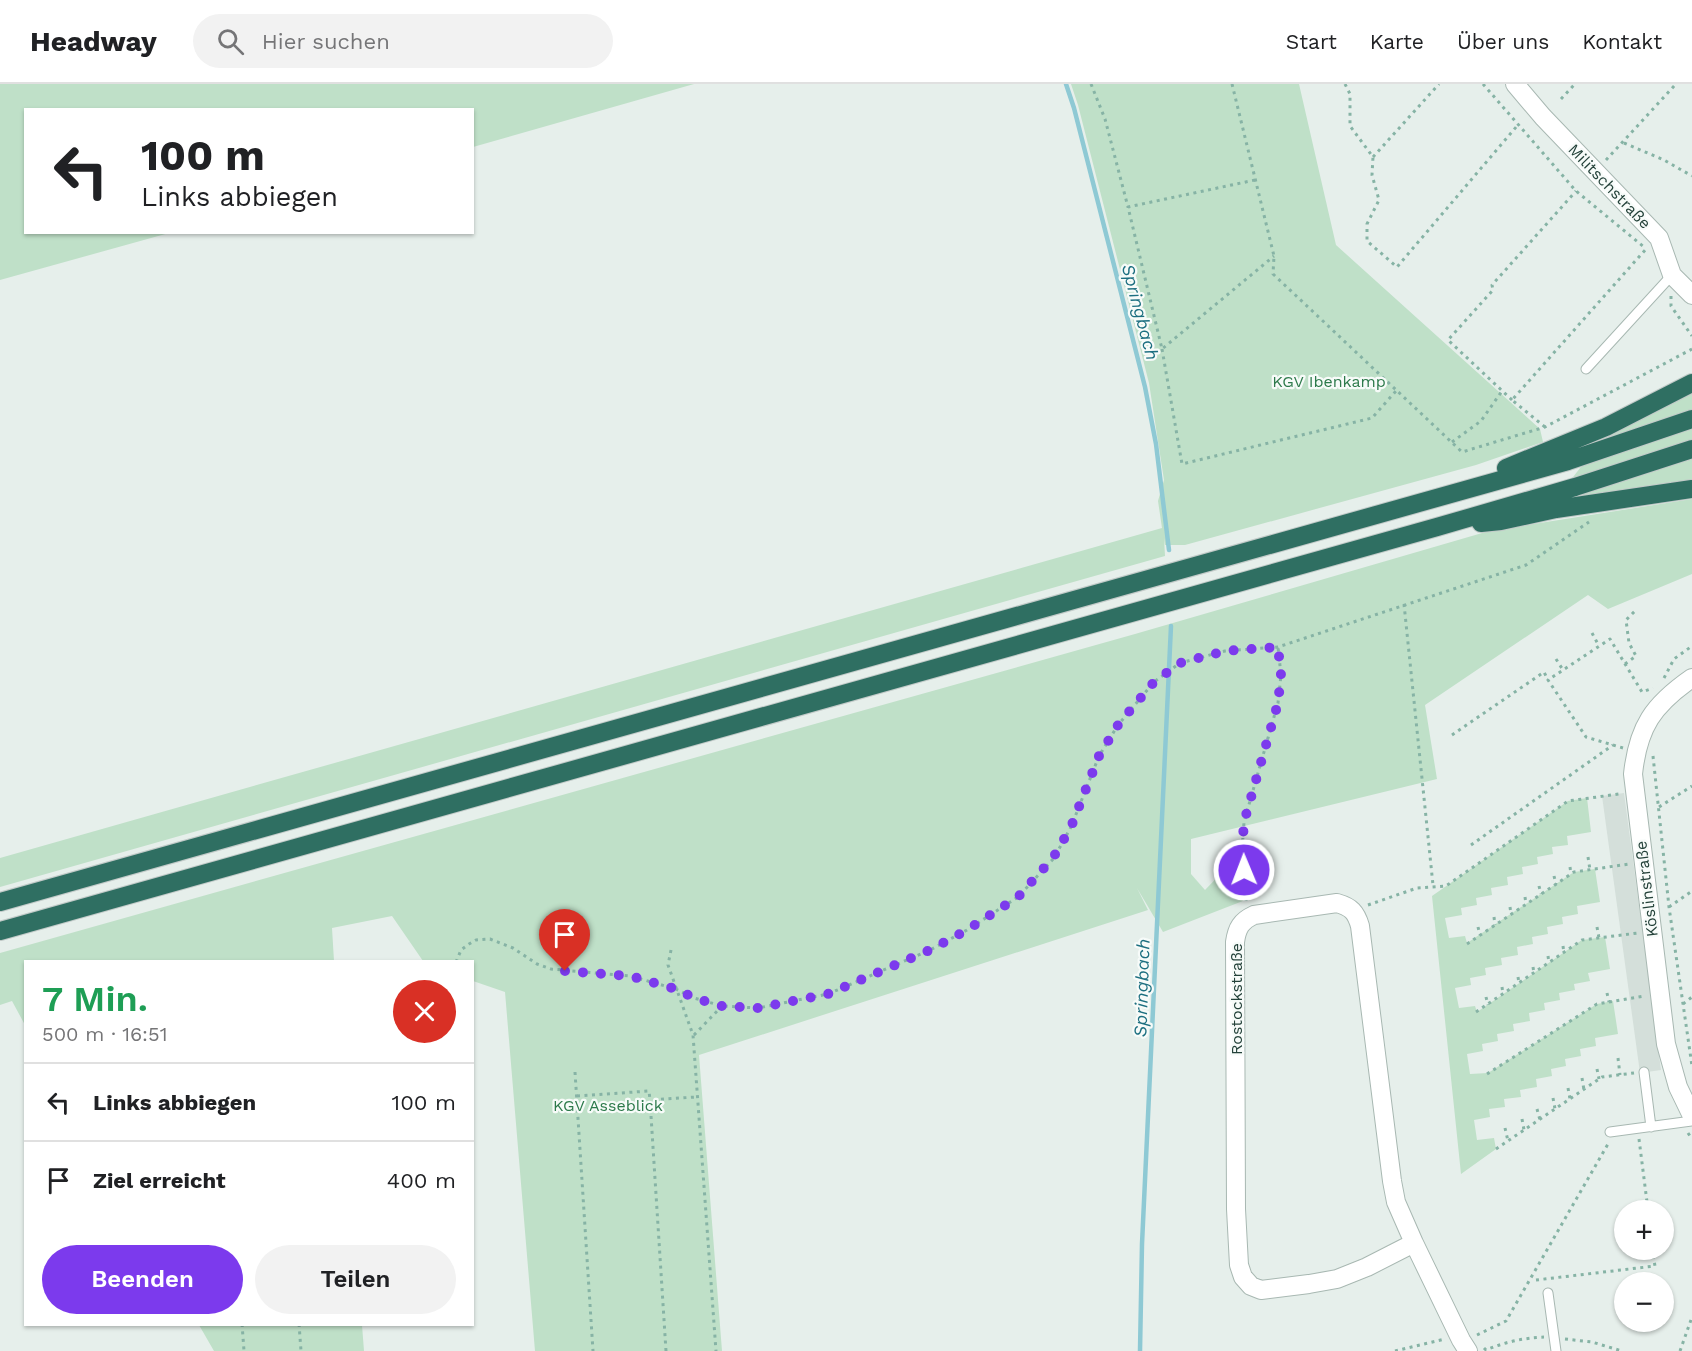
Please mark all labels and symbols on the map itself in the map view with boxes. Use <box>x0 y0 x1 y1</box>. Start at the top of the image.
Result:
street label: Militschstraße <box>1564 140 1655 233</box>
water label: Springbach <box>1118 262 1163 362</box>
park label: KGV Ibenkamp <box>1272 372 1386 391</box>
position arrow <box>1212 838 1276 902</box>
street label: Köslinstraße <box>1631 840 1662 938</box>
pin <box>539 909 590 971</box>
water label: Springbach <box>1129 938 1154 1038</box>
street label: Rostockstraße <box>1227 943 1246 1055</box>
park label: KGV Asseblick <box>553 1096 663 1115</box>

